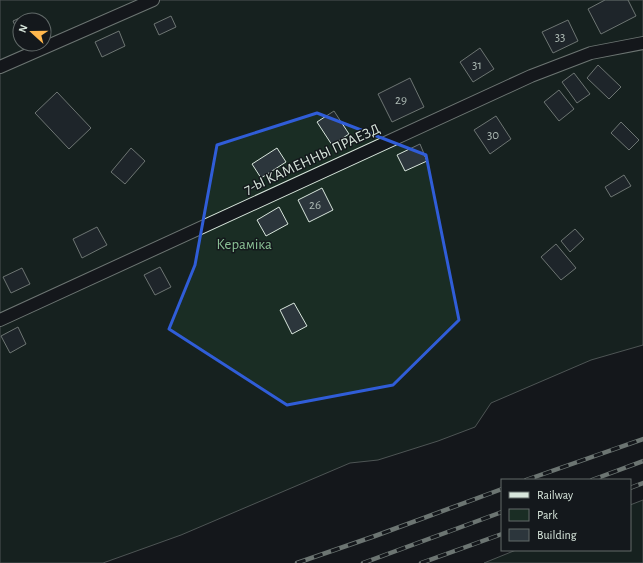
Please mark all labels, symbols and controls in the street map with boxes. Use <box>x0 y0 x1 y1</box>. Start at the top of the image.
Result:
north arrow <box>12 12 52 52</box>
text: N <box>17 23 30 34</box>
house number: 33 <box>555 31 565 44</box>
house number: 31 <box>472 59 482 72</box>
house number: 29 <box>395 94 407 107</box>
street label: 7-Ы КАМЕННЫ ПРАЕЗД <box>242 121 383 197</box>
house number: 30 <box>487 129 499 142</box>
house number: 26 <box>309 199 321 212</box>
park label: Кераміка <box>216 237 272 252</box>
legend <box>501 479 631 551</box>
text: Railway <box>537 489 573 502</box>
text: Park <box>537 509 558 521</box>
text: Building <box>537 529 577 541</box>

